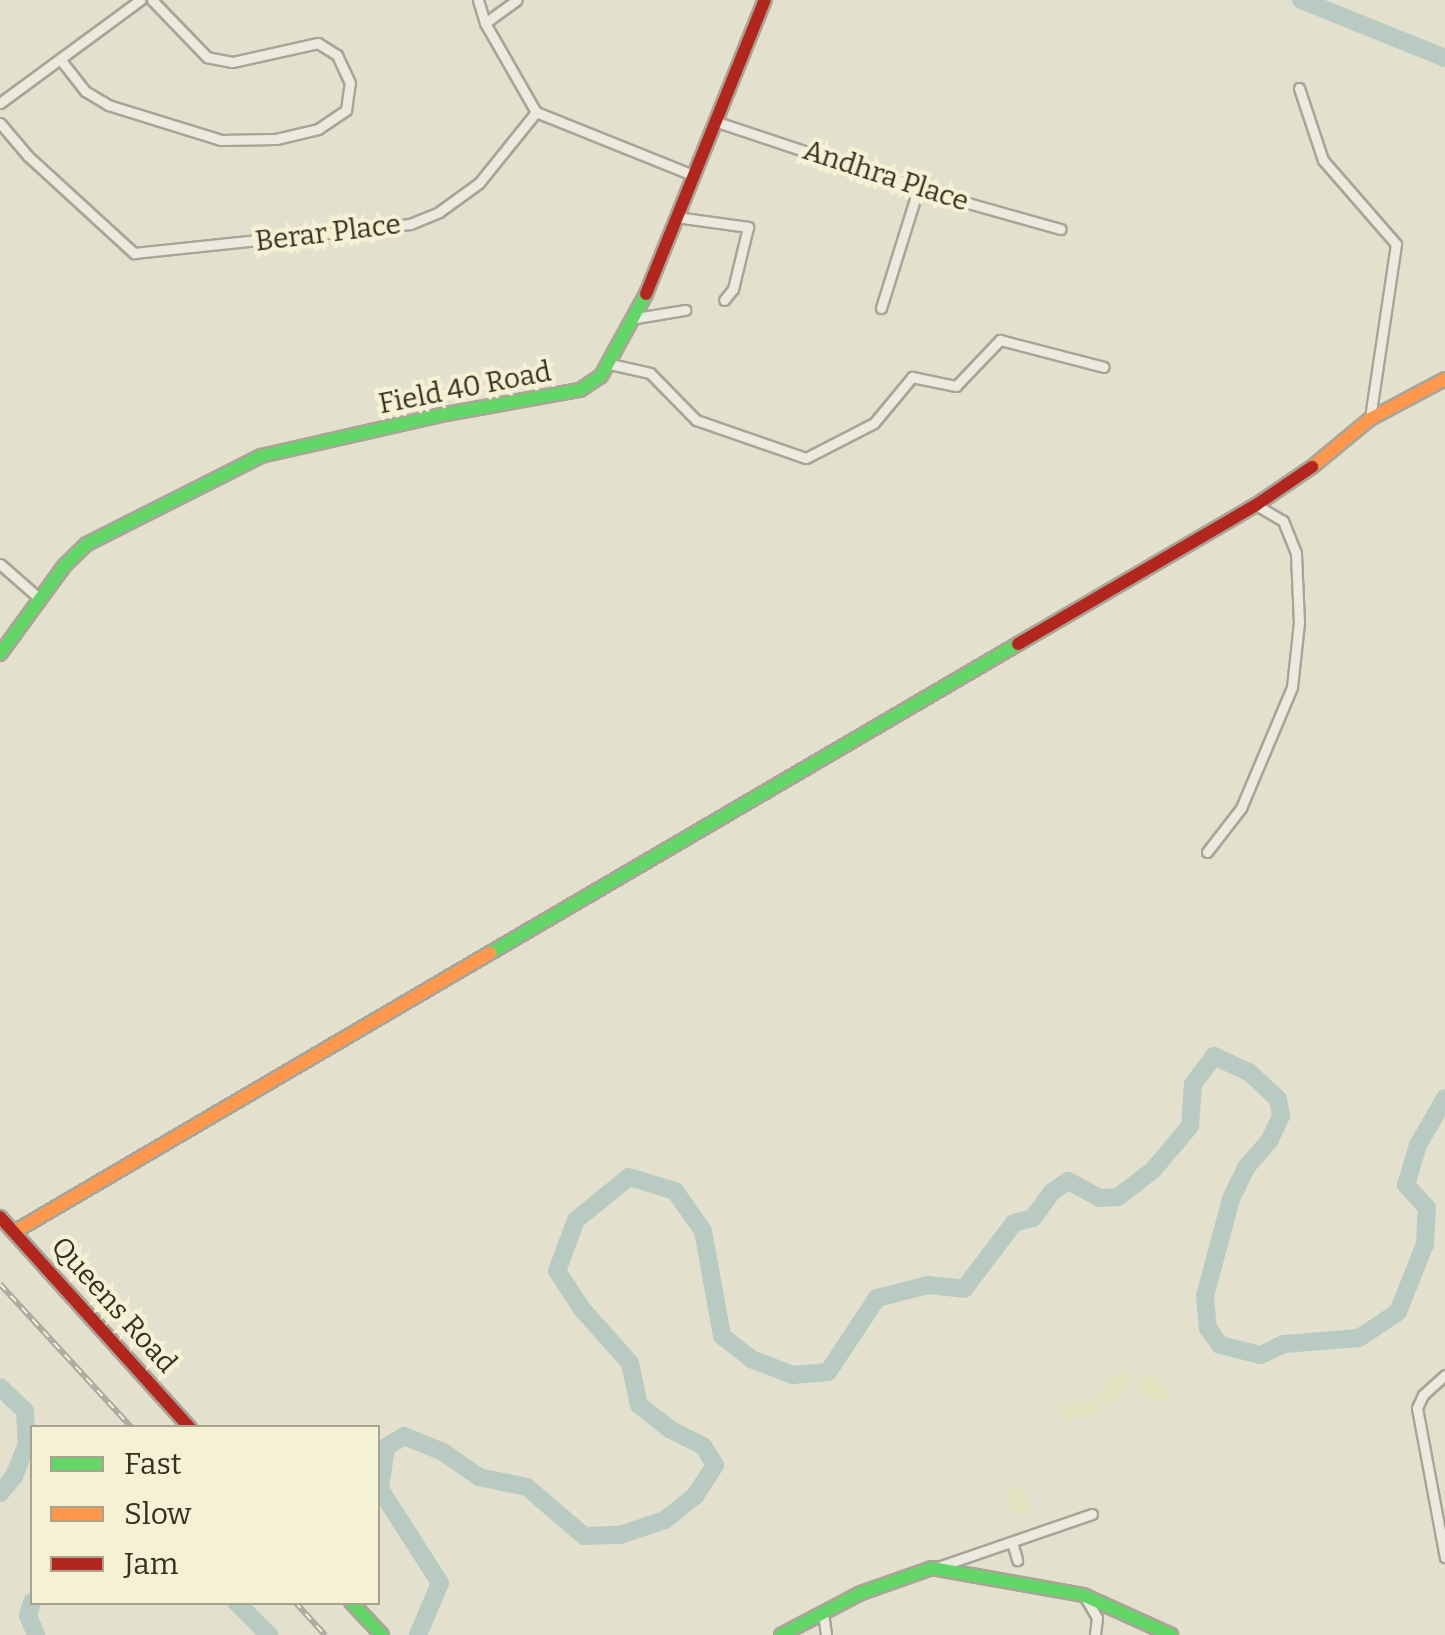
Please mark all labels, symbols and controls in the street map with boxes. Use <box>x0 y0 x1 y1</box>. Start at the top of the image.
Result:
street label: Andhra Place <box>799 133 973 219</box>
street label: Berar Place <box>253 207 403 259</box>
street label: Field 40 Road <box>376 355 554 421</box>
street label: Queens Road <box>44 1230 184 1380</box>
legend <box>30 1425 380 1605</box>
text: Fast <box>124 1446 182 1482</box>
text: Slow <box>124 1496 191 1532</box>
text: Jam <box>124 1546 178 1582</box>

